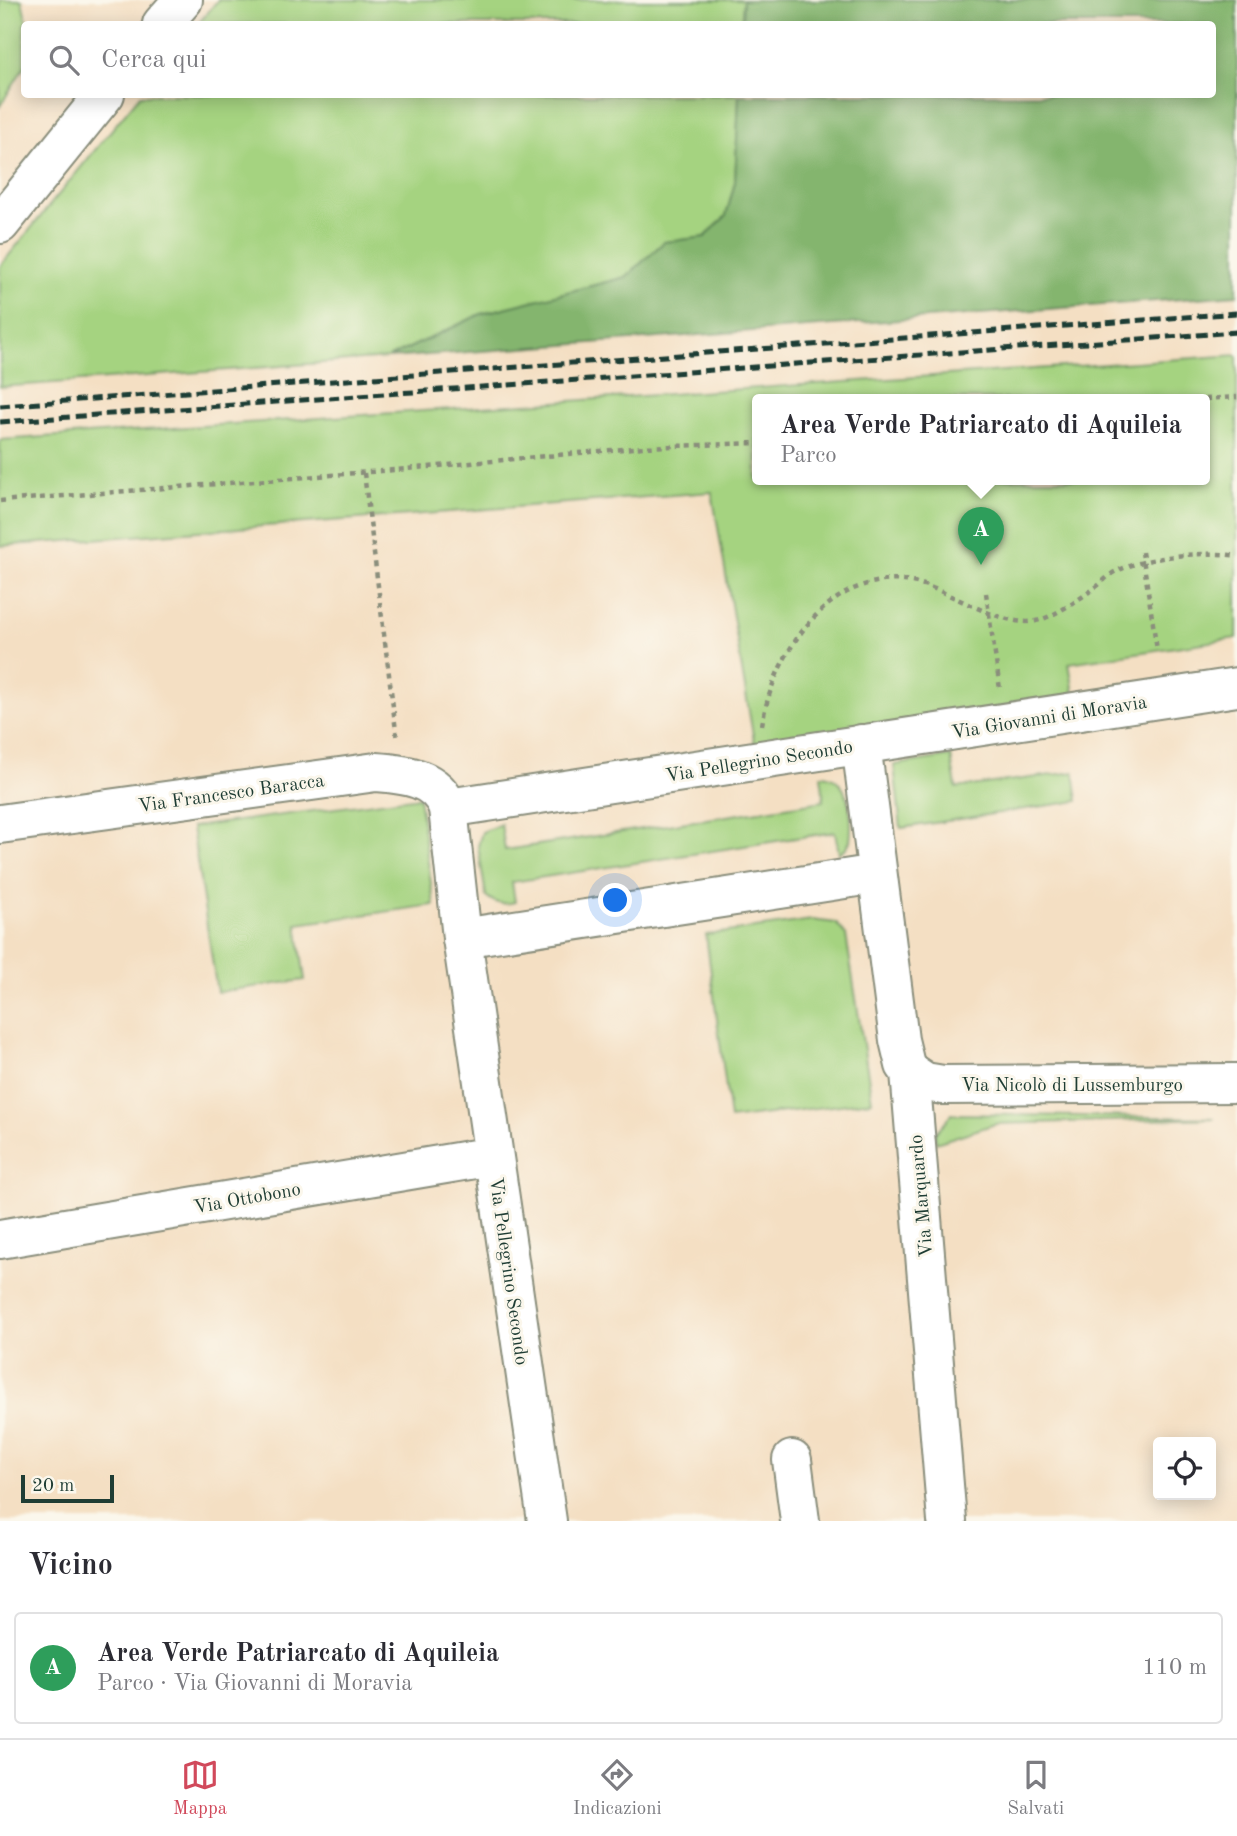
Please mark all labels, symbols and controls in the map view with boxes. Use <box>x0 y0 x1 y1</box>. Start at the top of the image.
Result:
search box <box>21 21 1216 98</box>
icon: search <box>45 41 83 79</box>
text: Cerca qui <box>101 47 206 73</box>
popup <box>752 394 1210 485</box>
text: Area Verde Patriarcato di Aquileia <box>780 413 1182 439</box>
text: Parco <box>780 444 837 467</box>
pin: A <box>958 507 1004 565</box>
street label: Via Giovanni di Moravia <box>950 694 1149 743</box>
street label: Via Pellegrino Secondo <box>664 738 854 787</box>
street label: Via Francesco Baracca <box>137 772 326 817</box>
your location <box>598 883 632 917</box>
street label: Via Nicolò di Lussemburgo <box>961 1077 1183 1096</box>
street label: Via Marquardo <box>908 1134 937 1258</box>
street label: Via Pellegrino Secondo <box>485 1176 530 1366</box>
street label: Via Ottobono <box>192 1181 303 1218</box>
map controls <box>1153 1437 1216 1500</box>
button: locate <box>1153 1437 1216 1500</box>
scale bar <box>21 1472 114 1504</box>
text: 20 m <box>32 1477 74 1496</box>
text: Vicino <box>28 1551 113 1581</box>
text: Area Verde Patriarcato di Aquileia <box>97 1641 499 1667</box>
text: A <box>44 1656 62 1679</box>
text: 110 m <box>1142 1656 1207 1679</box>
text: Parco · Via Giovanni di Moravia <box>97 1672 413 1695</box>
tab: Mappa <box>173 1756 227 1821</box>
tab: Indicazioni <box>573 1756 662 1821</box>
tab: Salvati <box>1007 1756 1064 1821</box>

